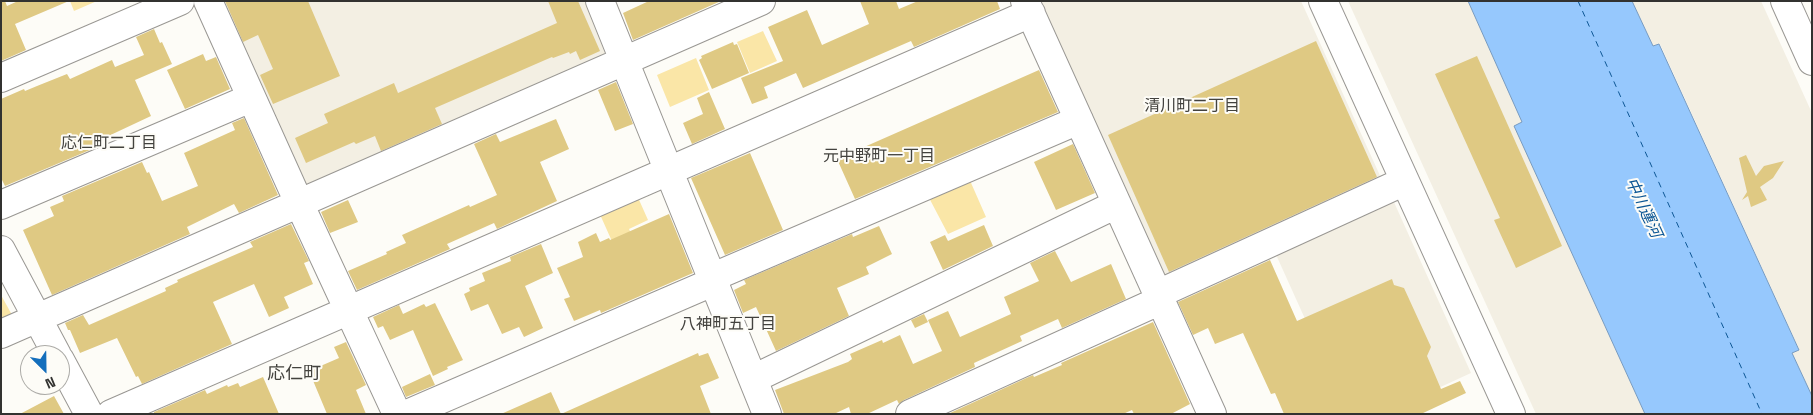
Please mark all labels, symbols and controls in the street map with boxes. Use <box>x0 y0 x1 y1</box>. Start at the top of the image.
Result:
district label: 清川町二丁目 <box>1144 97 1240 117</box>
district label: 応仁町二丁目 <box>61 134 157 154</box>
district label: 元中野町一丁目 <box>823 147 935 167</box>
water label: 中川運河 <box>1621 175 1665 241</box>
district label: 八神町五丁目 <box>680 315 776 335</box>
north arrow <box>20 345 70 395</box>
district label: 応仁町 <box>267 363 321 385</box>
text: N <box>43 373 58 393</box>

